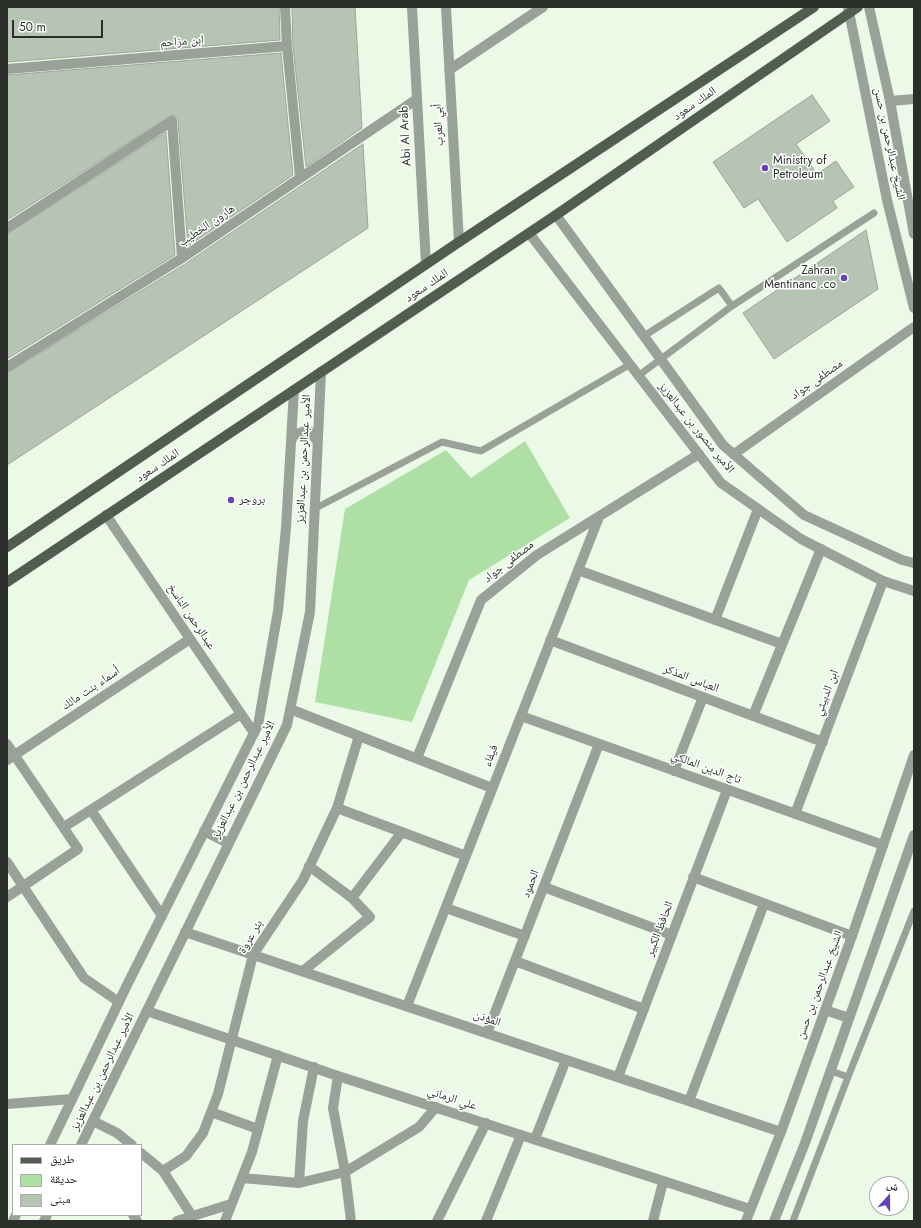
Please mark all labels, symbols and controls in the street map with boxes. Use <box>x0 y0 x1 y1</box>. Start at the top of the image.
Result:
scale bar <box>14 12 105 38</box>
text: 50 m <box>19 18 46 36</box>
street label: ابن مزاحم <box>159 33 205 51</box>
street label: الملك سعود <box>671 84 719 124</box>
street label: الشيخ عبدالرحمن بن حسن <box>870 87 908 201</box>
street label: أبي العرب <box>431 103 447 147</box>
street label: Abi Al Arab <box>397 105 415 167</box>
place label: Ministry of Petroleum <box>773 154 826 182</box>
marker: Ministry of Petroleum <box>760 163 770 173</box>
street label: هارون الخطيب <box>176 202 238 250</box>
place label: Zahran Mentinanc .co <box>764 264 836 292</box>
street label: الملك سعود <box>403 266 451 306</box>
marker: Zahran Mentinanc .co <box>839 273 849 283</box>
street label: مصطفى جواد <box>788 357 846 403</box>
street label: الأمير منصور بن عبدالعزيز <box>655 380 737 476</box>
street label: الأمير عبدالرحمن بن عبدالعزيز <box>293 394 315 524</box>
street label: الملك سعود <box>134 446 182 486</box>
place label: بروجر <box>239 493 265 507</box>
marker: بروجر <box>226 495 236 505</box>
street label: مصطفى جواد <box>481 538 537 586</box>
street label: عبدالرحمن الناسخ <box>164 581 218 653</box>
street label: العباس المذكر <box>661 662 721 696</box>
street label: أسماء بنت مالك <box>59 664 123 714</box>
street label: ابن الدبيثي <box>812 668 842 718</box>
street label: الأمير عبدالرحمن بن عبدالعزيز <box>209 719 279 841</box>
street label: فيفاء <box>480 743 502 769</box>
street label: تاج الدين المالكي <box>669 749 743 787</box>
street label: الحمود <box>519 868 543 900</box>
street label: الحافظ الكبير <box>643 899 677 959</box>
street label: بئر عروة <box>236 918 266 956</box>
street label: الشيخ عبدالرحمن بن حسن <box>794 929 846 1041</box>
street label: المؤذن <box>471 1008 503 1030</box>
street label: الأمير عبدالرحمن بن عبدالعزيز <box>68 1011 138 1133</box>
street label: علي الرماني <box>425 1084 479 1114</box>
legend <box>12 1144 142 1216</box>
text: طريق <box>50 1150 75 1168</box>
text: حديقة <box>50 1170 78 1188</box>
north arrow <box>869 1176 909 1216</box>
text: ش <box>885 1176 901 1195</box>
text: مبنى <box>50 1190 71 1208</box>

